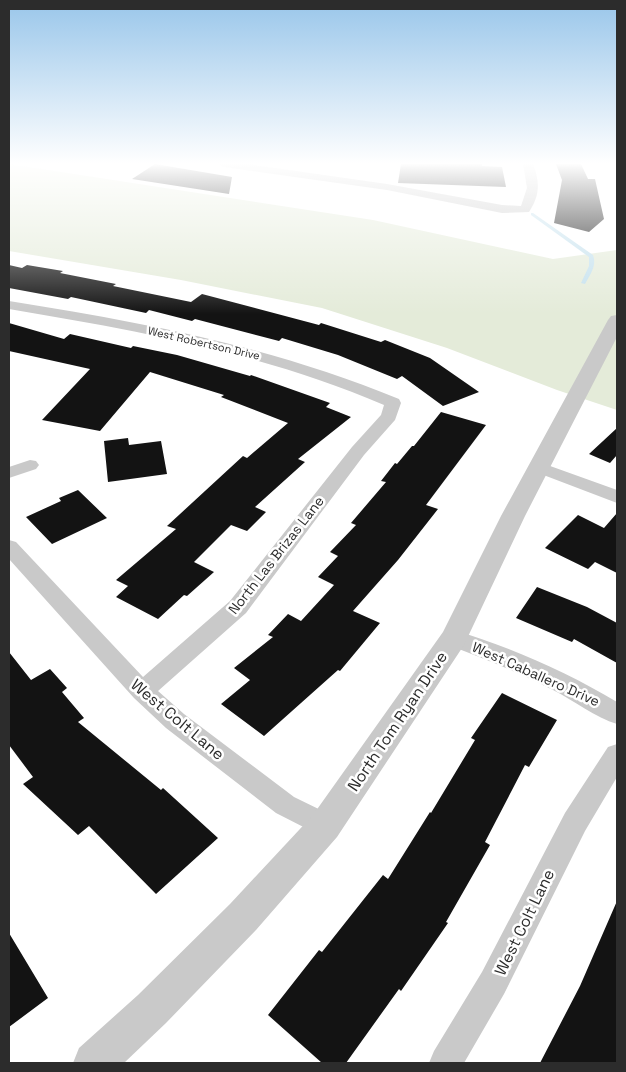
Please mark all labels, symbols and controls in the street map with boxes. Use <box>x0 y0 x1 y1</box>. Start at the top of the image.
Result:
street label: West Robertson Drive <box>147 323 261 363</box>
street label: North Las Brizas Lane <box>224 492 328 618</box>
street label: West Caballero Drive <box>469 638 603 710</box>
street label: North Tom Ryan Drive <box>343 647 452 795</box>
street label: West Colt Lane <box>127 674 229 765</box>
street label: West Colt Lane <box>490 866 559 979</box>

